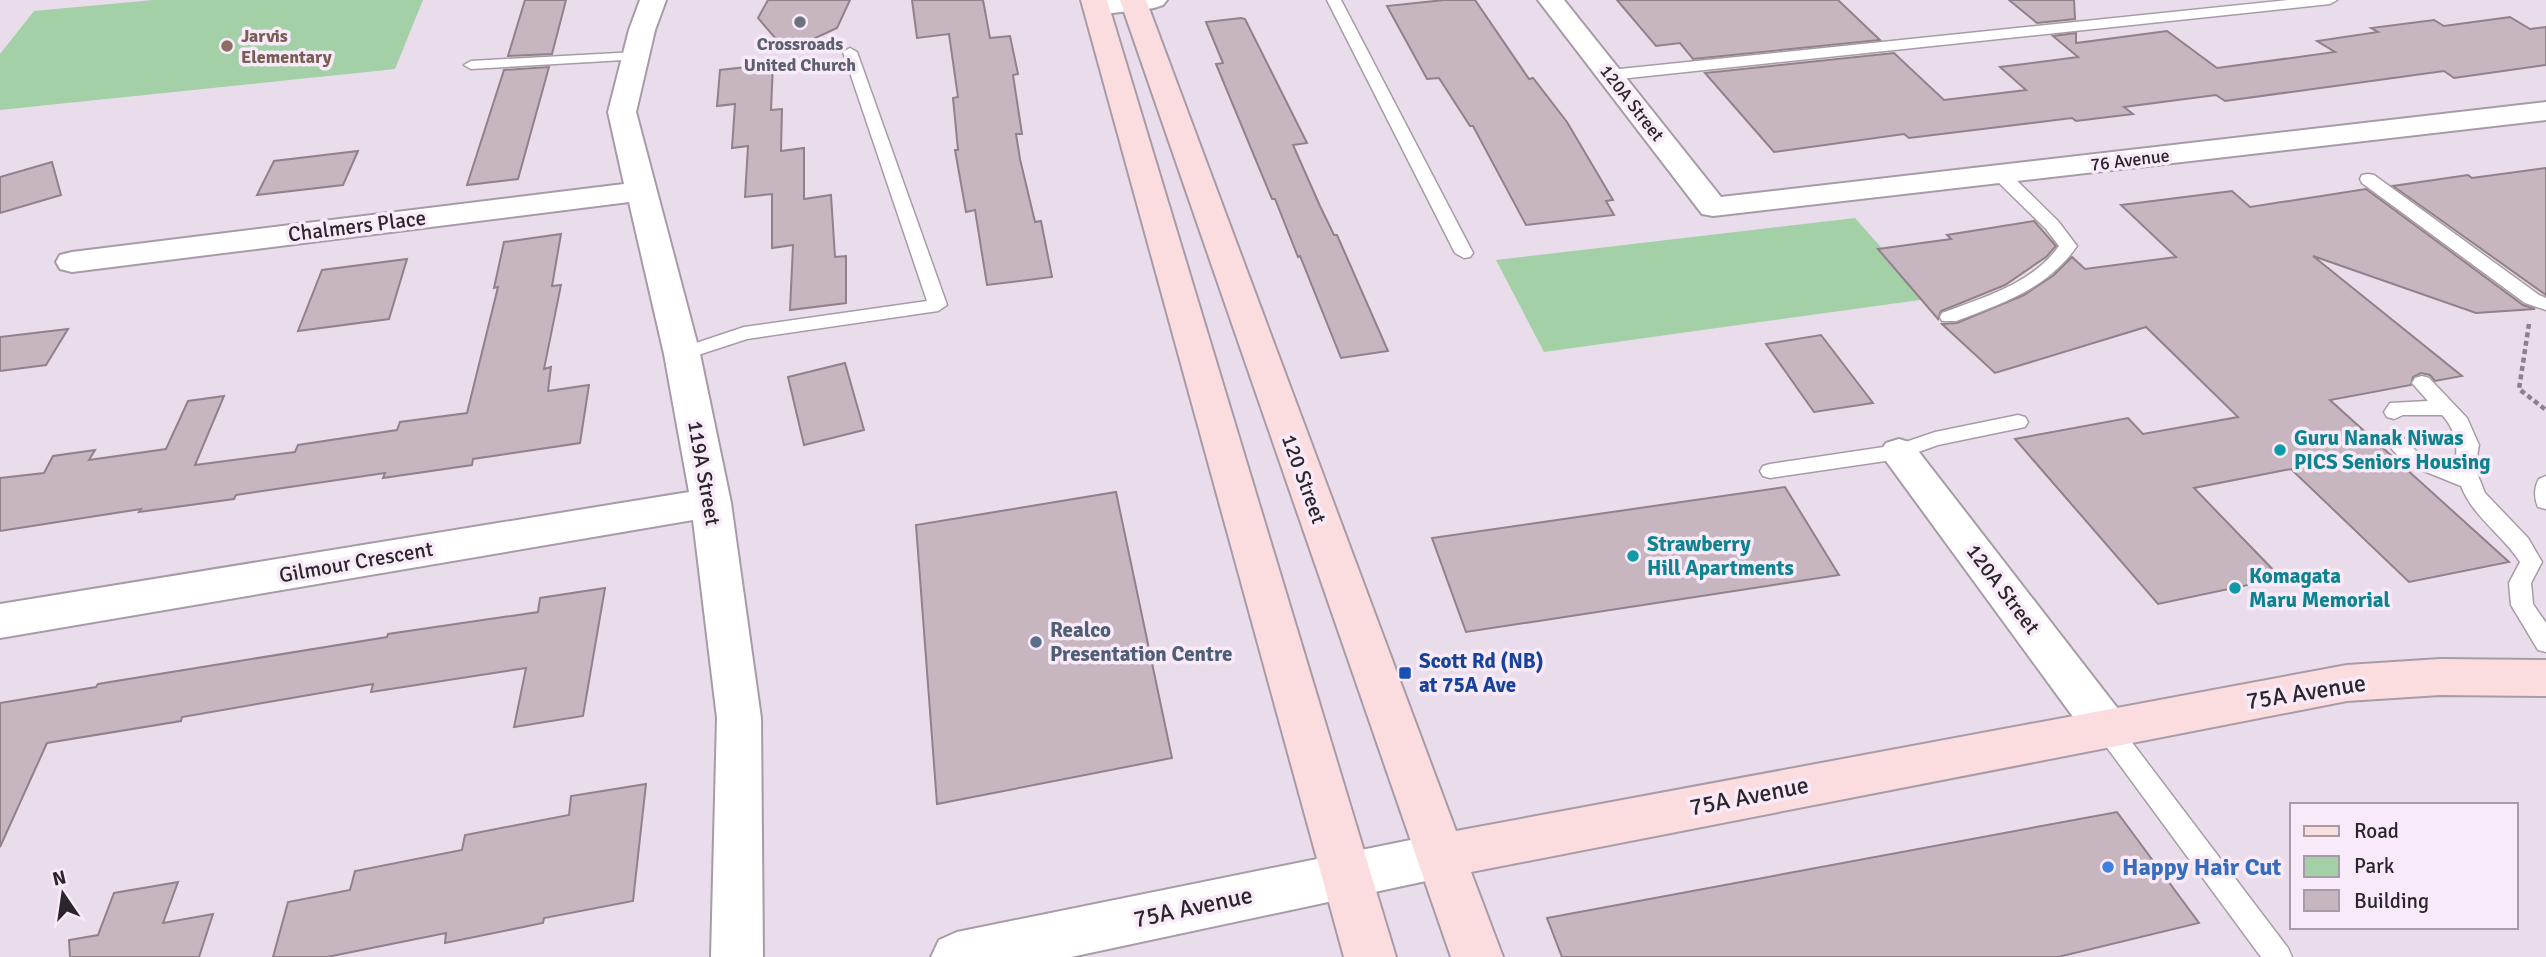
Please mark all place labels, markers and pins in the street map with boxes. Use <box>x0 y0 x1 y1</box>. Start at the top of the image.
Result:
marker: Crossroads United Church <box>792 14 808 30</box>
place label: Jarvis Elementary <box>241 25 332 68</box>
place label: Crossroads United Church <box>744 33 856 76</box>
marker: Jarvis Elementary <box>219 38 235 54</box>
place label: Guru Nanak Niwas PICS Seniors Housing <box>2294 425 2491 475</box>
marker: Guru Nanak Niwas PICS Seniors Housing <box>2272 442 2288 458</box>
place label: Strawberry Hill Apartments <box>1647 531 1794 581</box>
marker: Strawberry Hill Apartments <box>1625 548 1641 564</box>
place label: Komagata Maru Memorial <box>2249 563 2390 613</box>
marker: Komagata Maru Memorial <box>2227 580 2243 596</box>
place label: Realco Presentation Centre <box>1050 617 1232 667</box>
marker: Realco Presentation Centre <box>1028 634 1044 650</box>
place label: Scott Rd (NB) at 75A Ave <box>1419 648 1544 698</box>
marker: Scott Rd (NB) at 75A Ave <box>1397 665 1413 681</box>
place label: Happy Hair Cut <box>2122 852 2281 882</box>
marker: Happy Hair Cut <box>2100 859 2116 875</box>

